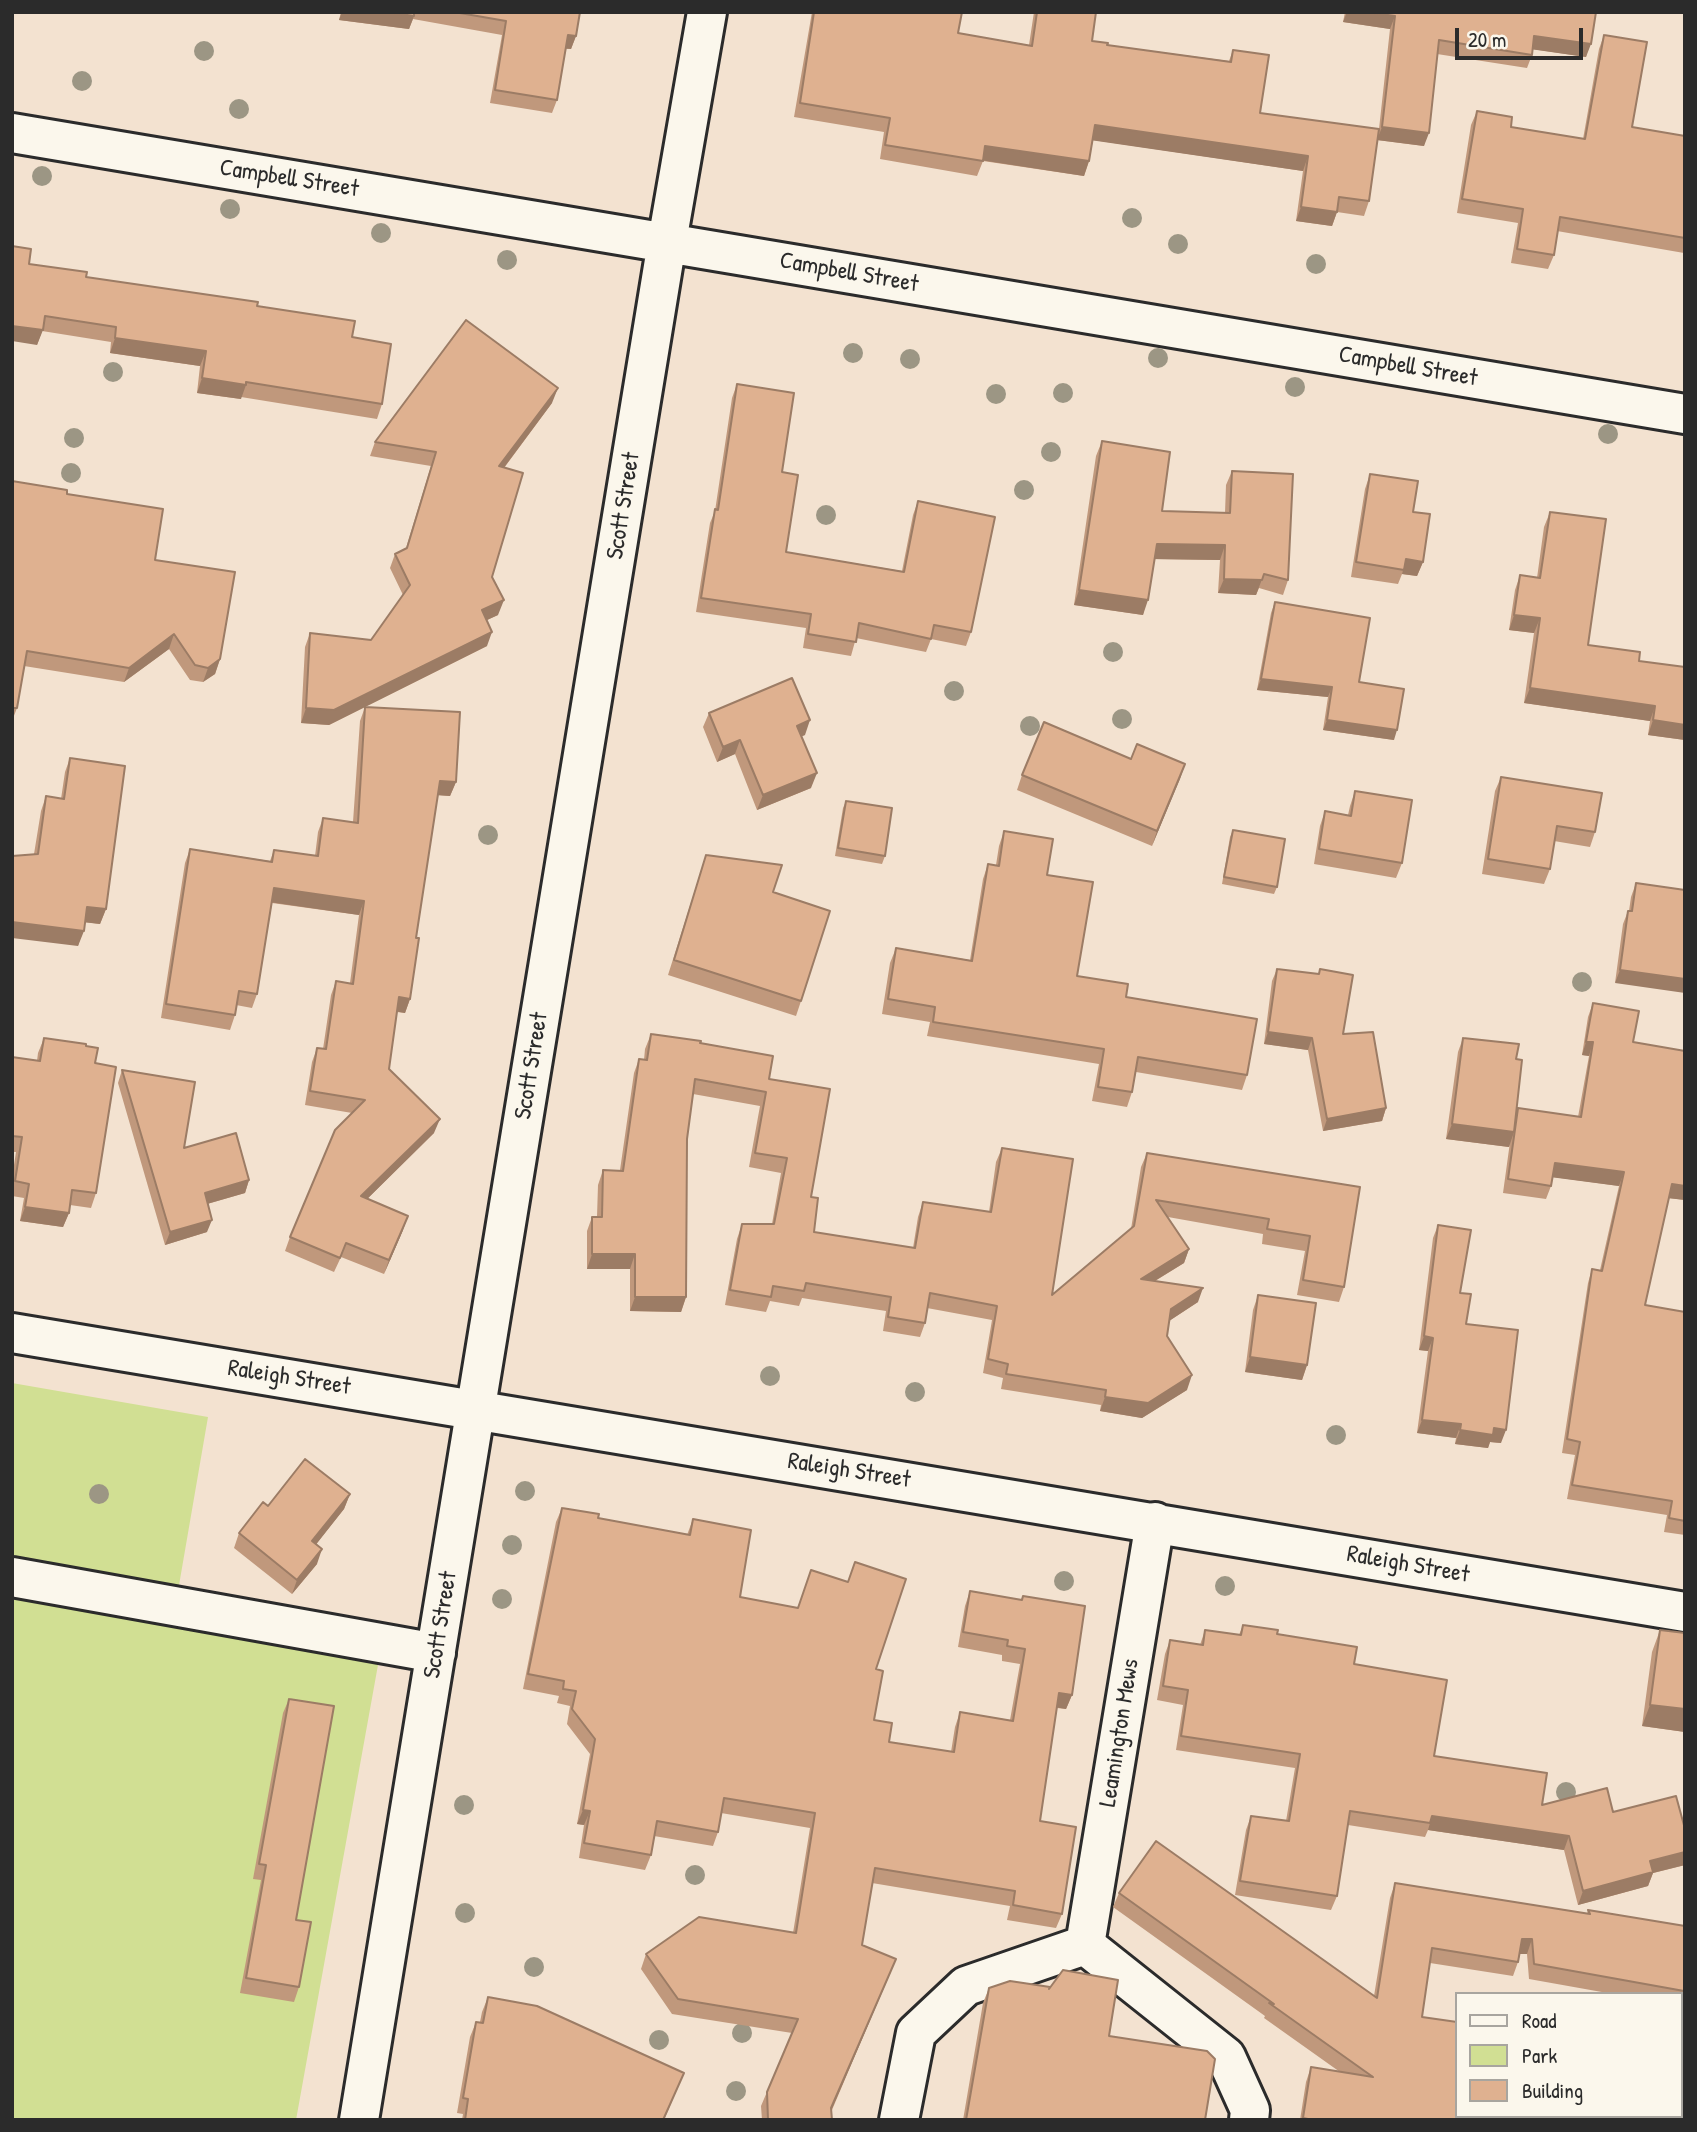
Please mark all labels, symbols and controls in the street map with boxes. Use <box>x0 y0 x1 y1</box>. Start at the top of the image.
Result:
scale bar <box>1459 14 1587 58</box>
text: 20 m <box>1468 25 1506 54</box>
street label: Campbell Street <box>217 154 361 204</box>
street label: Campbell Street <box>777 247 921 299</box>
street label: Campbell Street <box>1336 341 1480 393</box>
street label: Scott Street <box>601 450 647 562</box>
street label: Scott Street <box>509 1010 555 1122</box>
street label: Raleigh Street <box>226 1354 352 1402</box>
street label: Raleigh Street <box>786 1447 912 1495</box>
street label: Raleigh Street <box>1345 1540 1471 1590</box>
street label: Scott Street <box>418 1569 464 1681</box>
street label: Leamington Mews <box>1094 1657 1146 1809</box>
legend <box>1456 1992 1683 2118</box>
text: Road <box>1522 2006 1556 2035</box>
text: Park <box>1522 2041 1557 2070</box>
text: Building <box>1522 2076 1583 2105</box>

